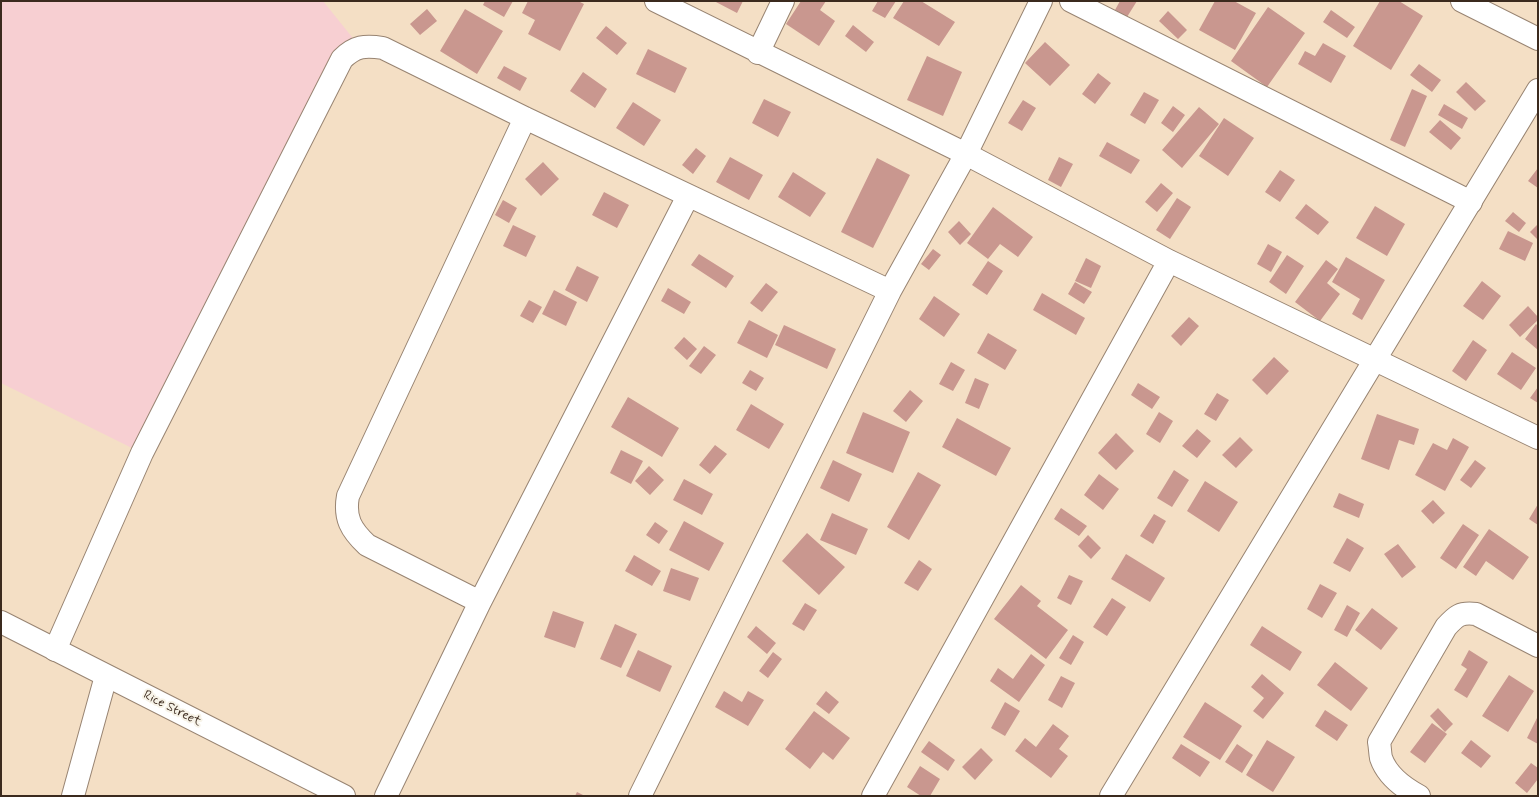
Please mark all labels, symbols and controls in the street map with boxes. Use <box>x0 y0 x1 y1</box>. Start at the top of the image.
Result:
street label: Rice Street <box>140 688 204 730</box>

